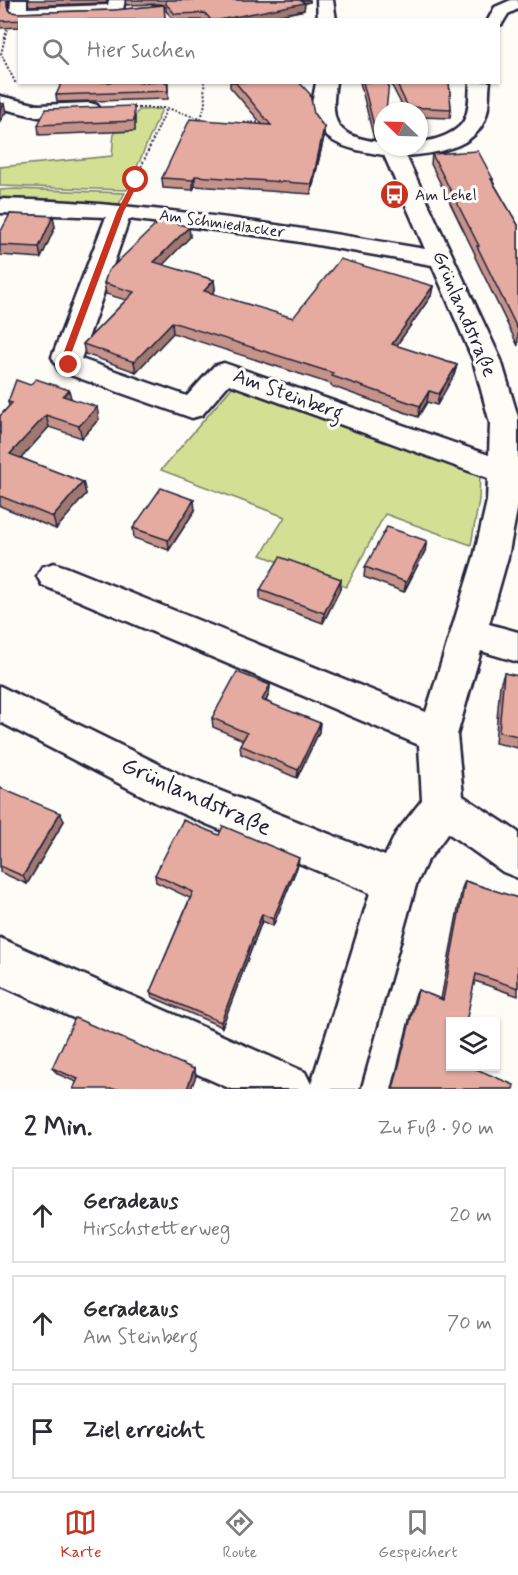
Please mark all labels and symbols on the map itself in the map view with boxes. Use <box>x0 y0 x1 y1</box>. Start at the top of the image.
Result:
north arrow <box>374 102 428 156</box>
route start <box>122 166 148 192</box>
bus stop icon: Am Lehel <box>378 179 410 211</box>
place label: Am Lehel <box>415 185 477 206</box>
street label: Am Schmiedlacker <box>158 205 287 243</box>
street label: Grünlandstraße <box>425 247 503 381</box>
route end <box>55 351 81 377</box>
street label: Am Steinberg <box>229 363 347 429</box>
street label: Grünlandstraße <box>116 750 276 844</box>

